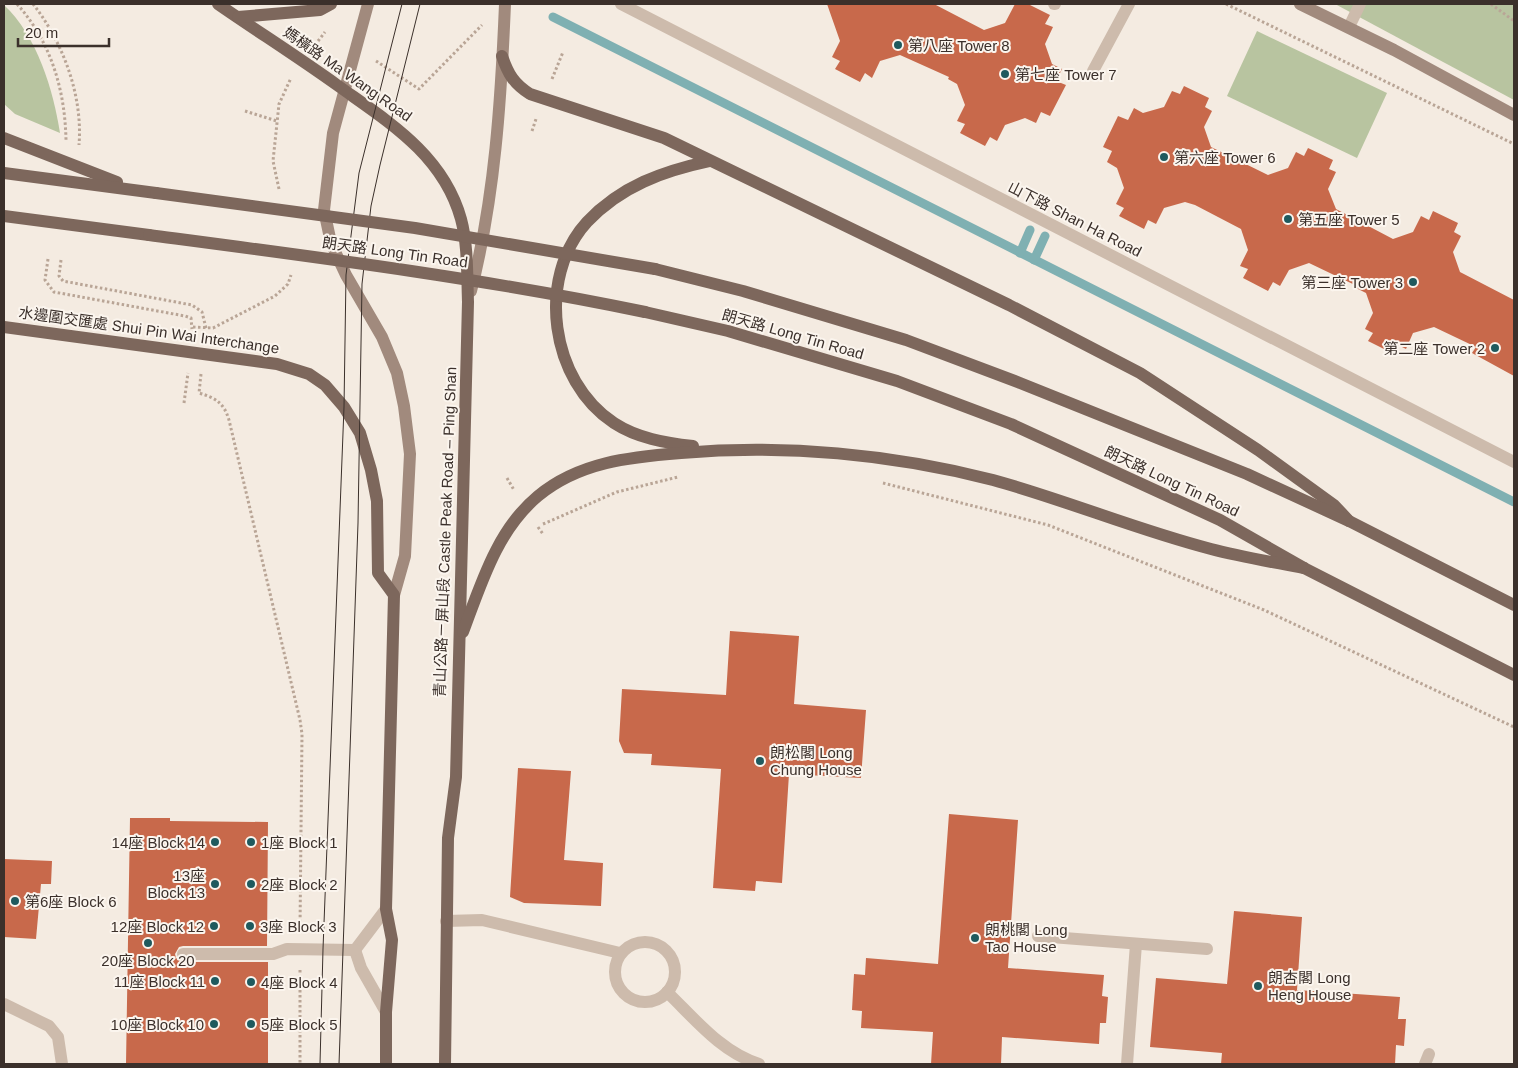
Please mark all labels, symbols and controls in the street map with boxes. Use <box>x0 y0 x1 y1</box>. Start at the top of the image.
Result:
scale bar <box>18 15 109 47</box>
street label: 媽橫路 Ma Wang Road <box>281 23 415 125</box>
text: 20 m <box>25 24 58 41</box>
place label: 第八座 Tower 8 <box>908 37 1010 54</box>
marker: 第八座 Tower 8 <box>892 39 904 51</box>
place label: 第七座 Tower 7 <box>1015 66 1117 83</box>
marker: 第七座 Tower 7 <box>999 68 1011 80</box>
place label: 第六座 Tower 6 <box>1174 149 1276 166</box>
marker: 第六座 Tower 6 <box>1158 151 1170 163</box>
street label: 山下路 Shan Ha Road <box>1005 178 1145 260</box>
place label: 第五座 Tower 5 <box>1298 211 1400 228</box>
marker: 第五座 Tower 5 <box>1282 213 1294 225</box>
street label: 朗天路 Long Tin Road <box>321 233 469 271</box>
place label: 第三座 Tower 3 <box>1301 274 1403 291</box>
marker: 第三座 Tower 3 <box>1407 276 1419 288</box>
street label: 水邊圍交匯處 Shui Pin Wai Interchange <box>18 303 280 357</box>
street label: 朗天路 Long Tin Road <box>720 306 866 362</box>
place label: 第二座 Tower 2 <box>1383 340 1485 357</box>
marker: 第二座 Tower 2 <box>1489 342 1501 354</box>
street label: 青山公路－屏山段 Castle Peak Road – Ping Shan <box>431 366 459 698</box>
street label: 朗天路 Long Tin Road <box>1102 442 1242 520</box>
place label: 朗松閣 Long Chung House <box>770 744 862 778</box>
marker: 朗松閣 Long Chung House <box>754 755 766 767</box>
place label: 14座 Block 14 <box>112 834 205 851</box>
place label: 1座 Block 1 <box>261 834 338 851</box>
marker: 14座 Block 14 <box>209 836 221 848</box>
marker: 1座 Block 1 <box>245 836 257 848</box>
place label: 13座 Block 13 <box>147 867 205 901</box>
place label: 2座 Block 2 <box>261 876 338 893</box>
marker: 13座 Block 13 <box>209 878 221 890</box>
marker: 2座 Block 2 <box>245 878 257 890</box>
place label: 第6座 Block 6 <box>25 893 117 910</box>
marker: 第6座 Block 6 <box>9 895 21 907</box>
place label: 12座 Block 12 <box>111 918 204 935</box>
place label: 3座 Block 3 <box>260 918 337 935</box>
marker: 12座 Block 12 <box>208 920 220 932</box>
marker: 3座 Block 3 <box>244 920 256 932</box>
place label: 朗桃閣 Long Tao House <box>985 921 1068 955</box>
marker: 朗桃閣 Long Tao House <box>969 932 981 944</box>
marker: 20座 Block 20 <box>142 937 154 949</box>
place label: 20座 Block 20 <box>101 952 195 969</box>
place label: 朗杏閣 Long Heng House <box>1268 969 1351 1003</box>
place label: 11座 Block 11 <box>114 973 205 990</box>
place label: 4座 Block 4 <box>261 974 338 991</box>
marker: 11座 Block 11 <box>209 975 221 987</box>
marker: 4座 Block 4 <box>245 976 257 988</box>
marker: 朗杏閣 Long Heng House <box>1252 980 1264 992</box>
place label: 10座 Block 10 <box>111 1016 204 1033</box>
place label: 5座 Block 5 <box>261 1016 338 1033</box>
marker: 10座 Block 10 <box>208 1018 220 1030</box>
marker: 5座 Block 5 <box>245 1018 257 1030</box>

